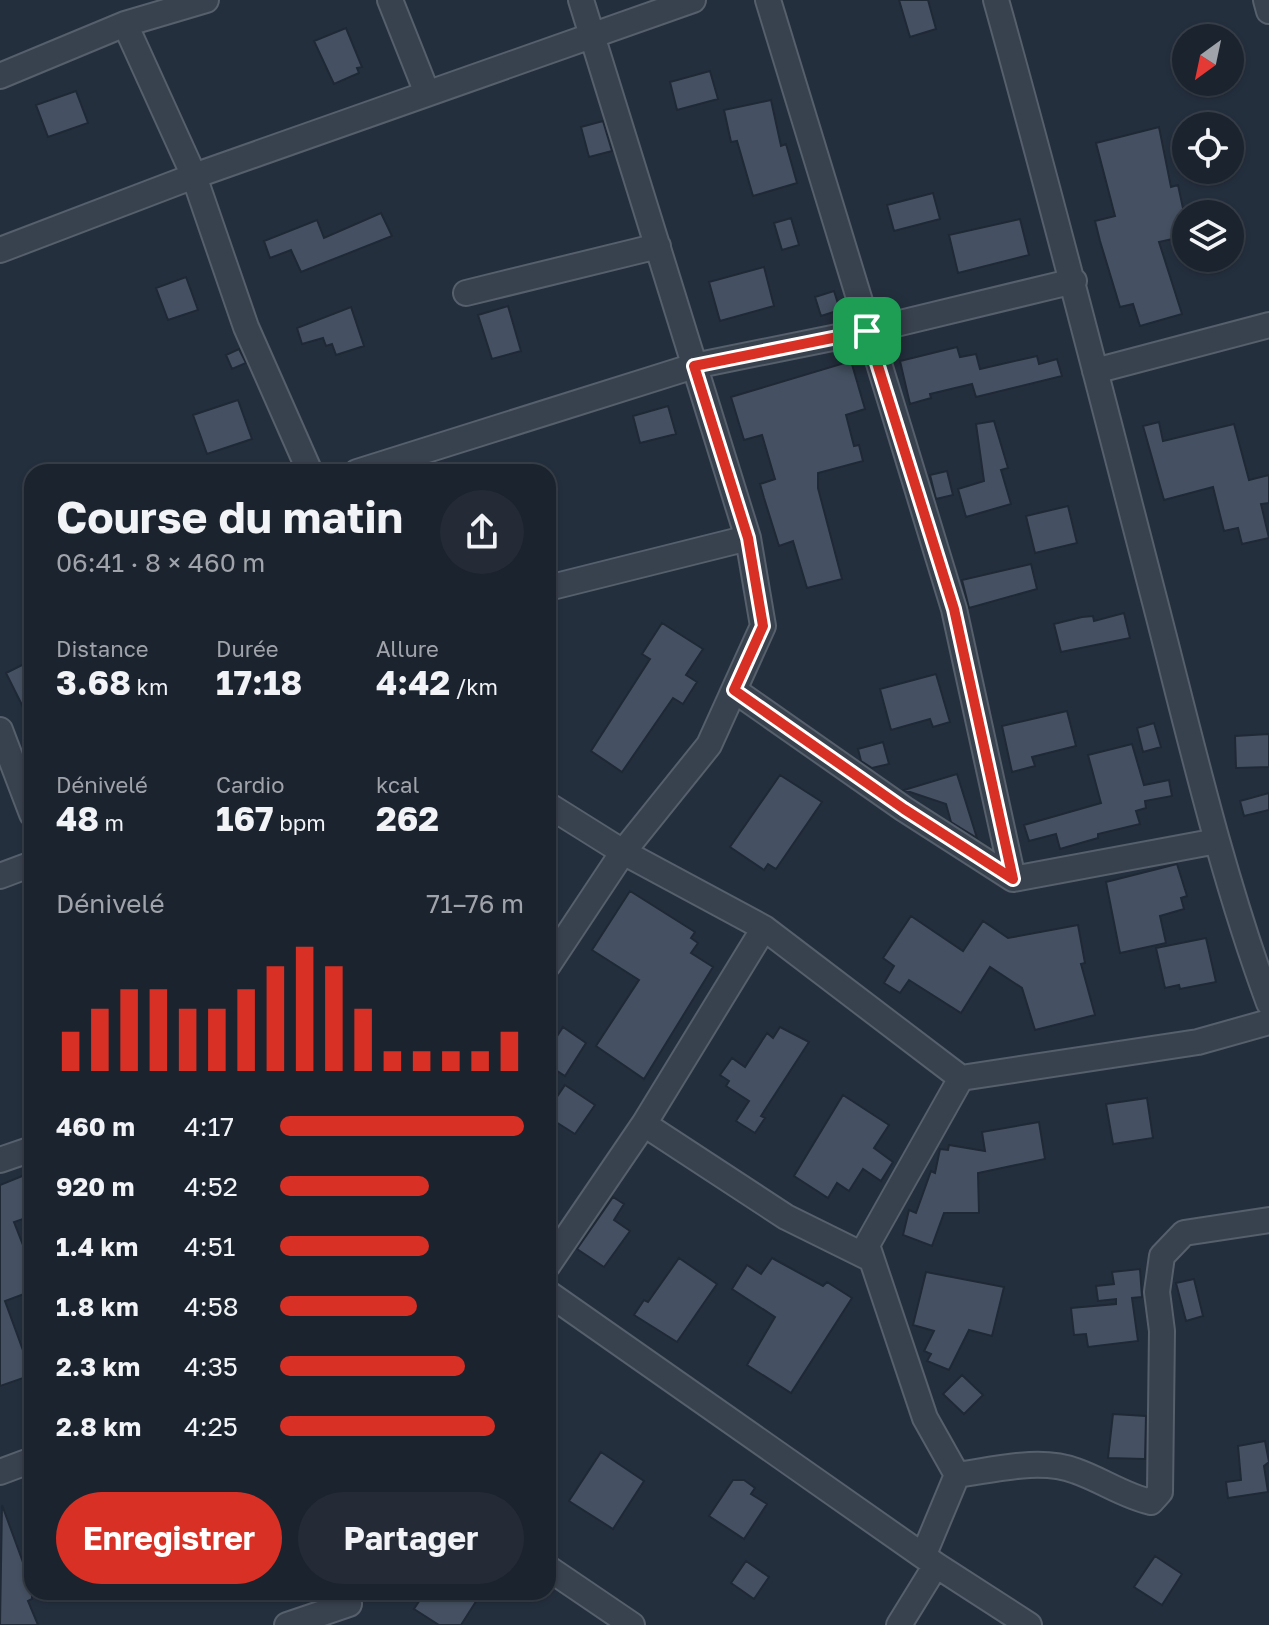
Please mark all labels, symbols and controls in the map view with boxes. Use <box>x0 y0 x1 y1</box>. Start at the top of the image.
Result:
north arrow <box>1172 24 1244 96</box>
map controls <box>1172 24 1244 272</box>
button: locate <box>1172 112 1244 184</box>
button: layers <box>1172 200 1244 272</box>
pin <box>833 297 901 365</box>
icon: arrive <box>845 309 889 353</box>
text: Course du matin <box>56 490 403 543</box>
button: share <box>440 490 524 574</box>
text: 06:41 · 8 × 460 m <box>56 547 265 578</box>
text: Distance <box>56 635 148 662</box>
text: Durée <box>216 635 279 662</box>
text: Allure <box>376 635 439 662</box>
text: 3.68 <box>56 662 131 702</box>
text: 17:18 <box>216 662 302 702</box>
text: 4:42 <box>376 662 450 702</box>
text: km <box>131 673 168 700</box>
text: /km <box>450 673 498 700</box>
text: Dénivelé <box>56 771 148 798</box>
text: Cardio <box>216 771 284 798</box>
text: kcal <box>376 771 419 798</box>
text: 48 <box>56 798 99 838</box>
text: 167 <box>216 798 274 838</box>
text: 262 <box>376 798 439 838</box>
text: m <box>99 809 124 836</box>
text: bpm <box>274 809 326 836</box>
text: Dénivelé <box>56 888 165 919</box>
text: 71–76 m <box>426 888 524 919</box>
text: 460 m <box>56 1111 135 1142</box>
text: 4:17 <box>184 1111 234 1142</box>
text: 920 m <box>56 1171 135 1202</box>
text: 4:52 <box>184 1171 238 1202</box>
text: 1.4 km <box>56 1231 138 1262</box>
text: 4:51 <box>184 1231 235 1262</box>
text: 1.8 km <box>56 1291 139 1322</box>
text: 4:58 <box>184 1291 239 1322</box>
text: 2.3 km <box>56 1351 140 1382</box>
text: 4:35 <box>184 1351 238 1382</box>
text: 2.8 km <box>56 1411 141 1442</box>
text: 4:25 <box>184 1411 238 1442</box>
button: Enregistrer <box>56 1492 282 1584</box>
button: Partager <box>298 1492 524 1584</box>

